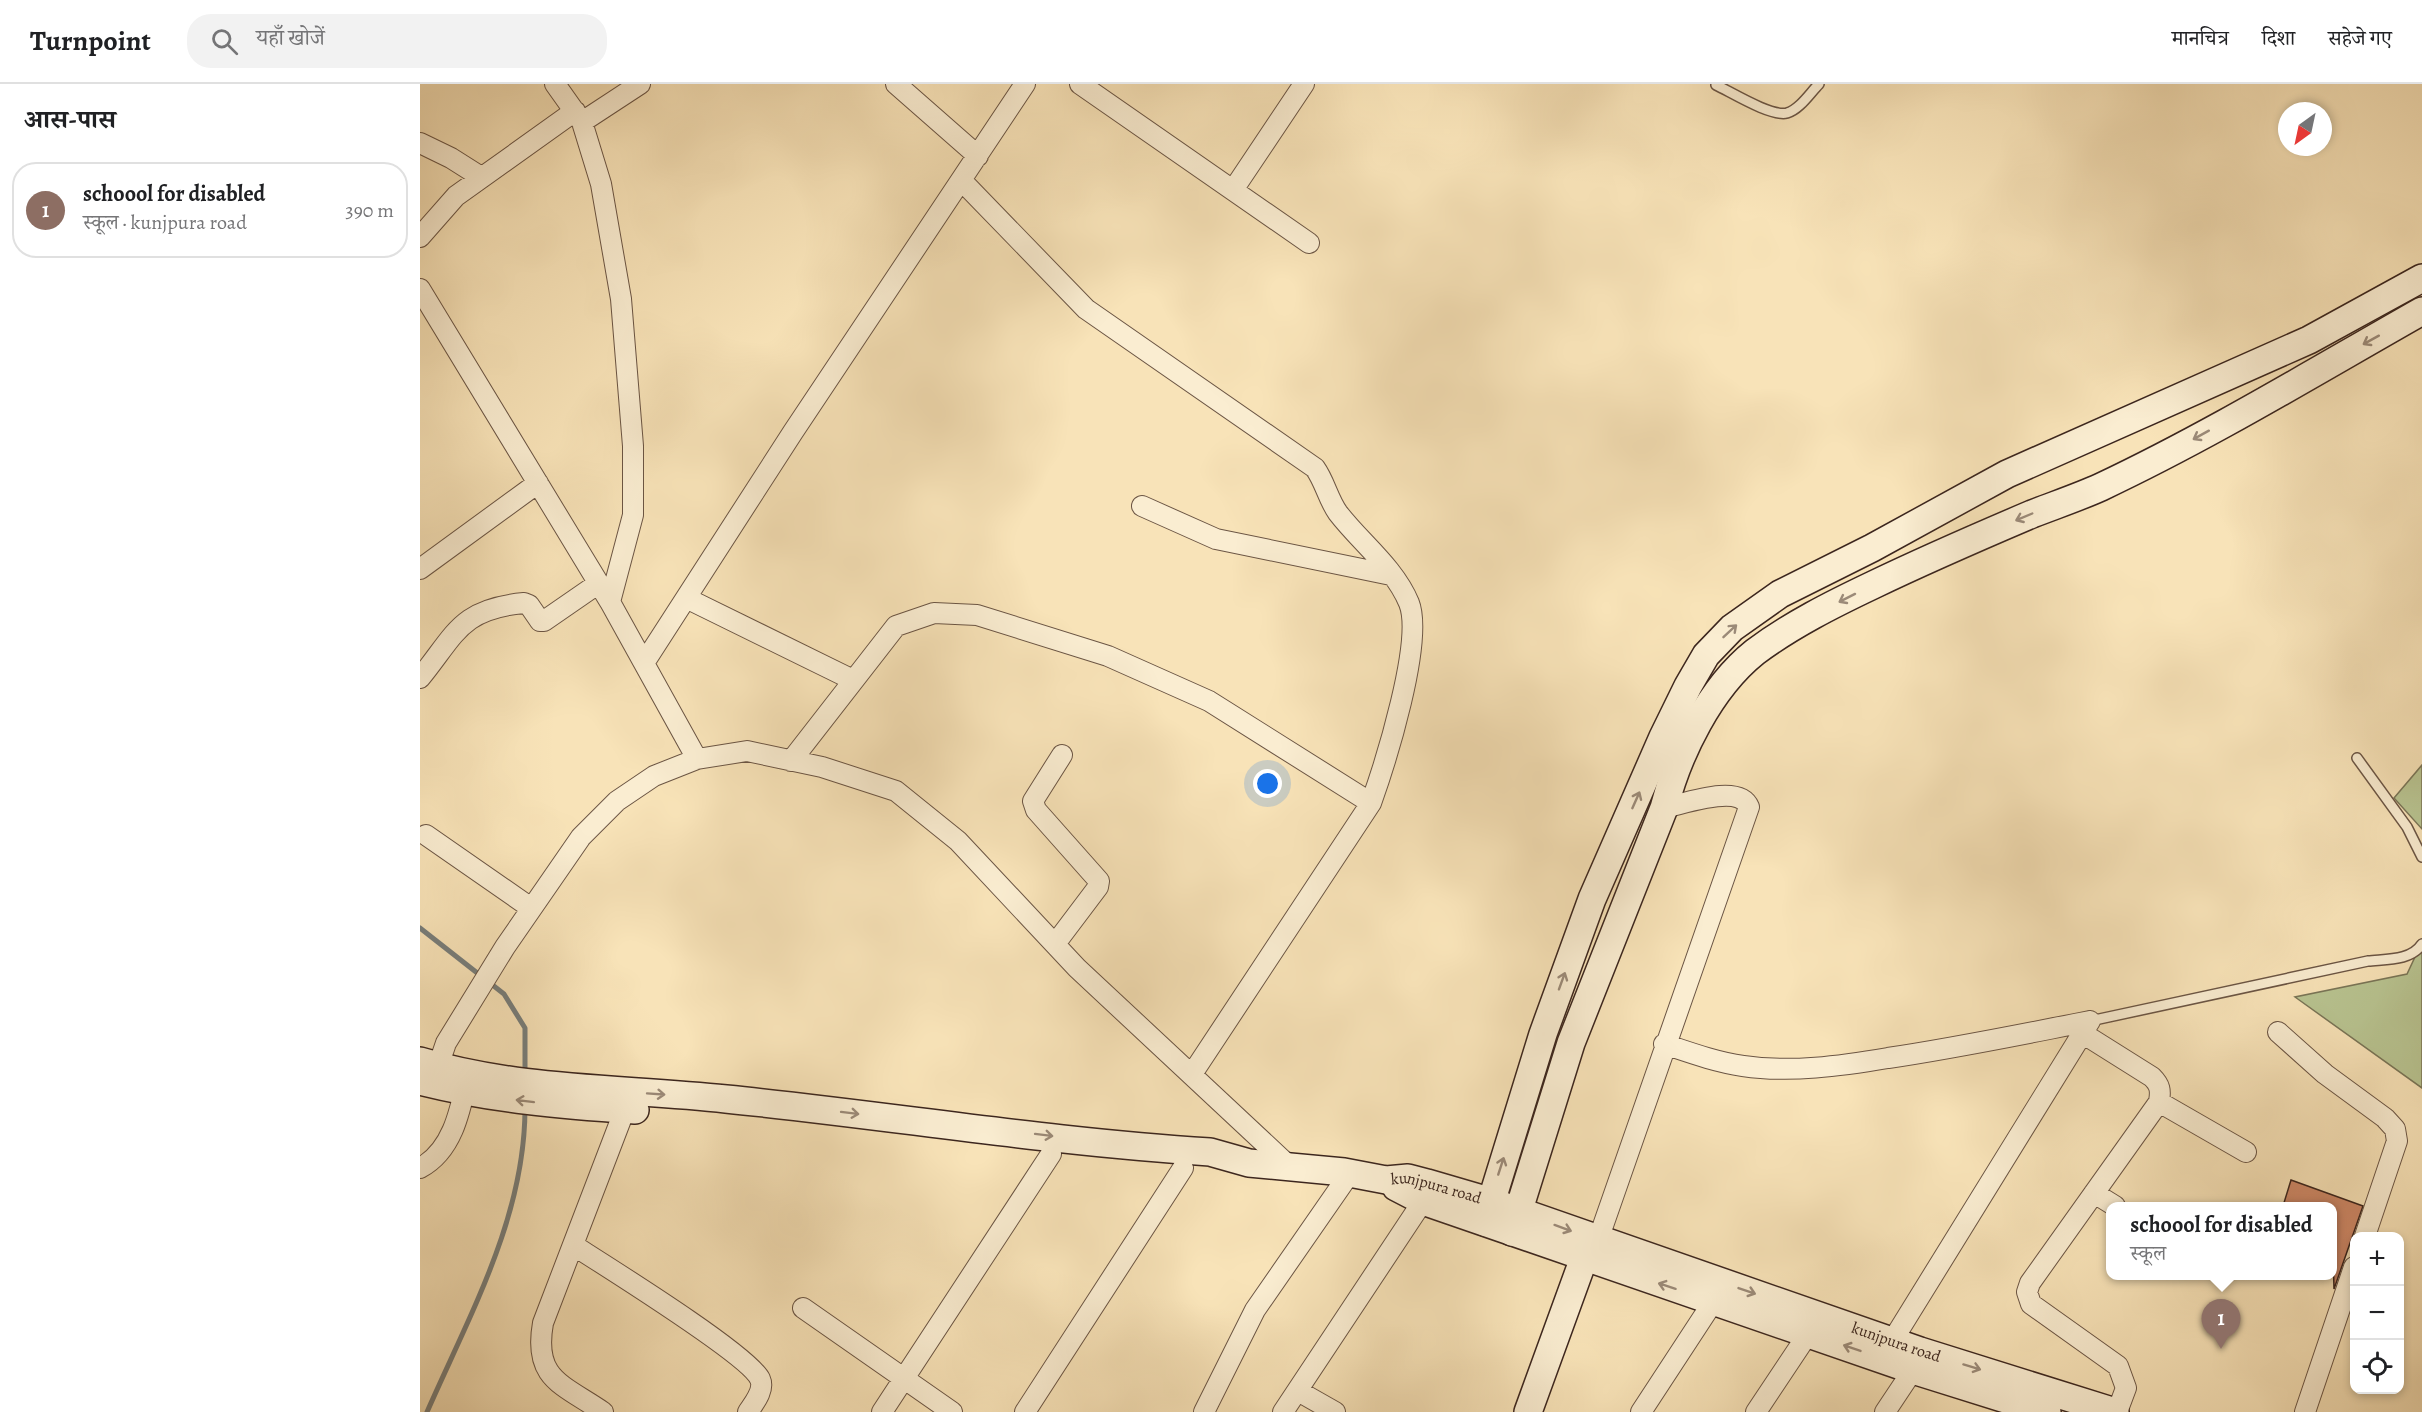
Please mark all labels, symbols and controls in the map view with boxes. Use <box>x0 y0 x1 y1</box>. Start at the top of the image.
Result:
search box <box>187 14 607 68</box>
text: Turnpoint <box>30 22 151 60</box>
text: यहाँ खोजें <box>256 23 325 53</box>
text: मानचित्र <box>2172 24 2229 52</box>
text: दिशा <box>2262 24 2295 52</box>
text: सहेजे गए <box>2328 24 2392 52</box>
icon: search <box>208 25 241 58</box>
text: आस-पास <box>24 102 116 137</box>
north arrow <box>2278 102 2332 156</box>
text: schoool for disabled <box>83 179 265 209</box>
text: 1 <box>42 197 49 224</box>
text: 390 m <box>345 197 394 224</box>
text: स्कूल · kunjpura road <box>83 209 247 236</box>
one-way arrow <box>2363 334 2380 346</box>
one-way arrow <box>2193 429 2210 441</box>
one-way arrow <box>2016 512 2034 524</box>
one-way arrow <box>1838 593 1856 604</box>
one-way arrow <box>1722 624 1737 638</box>
your location <box>1253 769 1282 798</box>
one-way arrow <box>1631 792 1643 810</box>
one-way arrow <box>1558 972 1569 991</box>
one-way arrow <box>646 1088 666 1099</box>
one-way arrow <box>516 1095 536 1106</box>
one-way arrow <box>840 1108 860 1119</box>
one-way arrow <box>1034 1130 1054 1141</box>
one-way arrow <box>1496 1157 1507 1176</box>
street label: kunjpura road <box>1390 1167 1484 1209</box>
popup <box>2106 1202 2337 1280</box>
text: schoool for disabled <box>2130 1210 2313 1240</box>
one-way arrow <box>1553 1223 1572 1234</box>
map controls <box>2350 1232 2404 1394</box>
button: + <box>2350 1232 2404 1286</box>
text: स्कूल <box>2130 1240 2166 1267</box>
one-way arrow <box>1658 1280 1677 1291</box>
one-way arrow <box>1737 1286 1756 1297</box>
button: − <box>2350 1286 2404 1340</box>
pin: 1 <box>2202 1300 2240 1349</box>
street label: kunjpura road <box>1849 1317 1944 1368</box>
button: locate <box>2350 1340 2404 1394</box>
one-way arrow <box>1842 1342 1861 1353</box>
one-way arrow <box>1962 1362 1981 1373</box>

